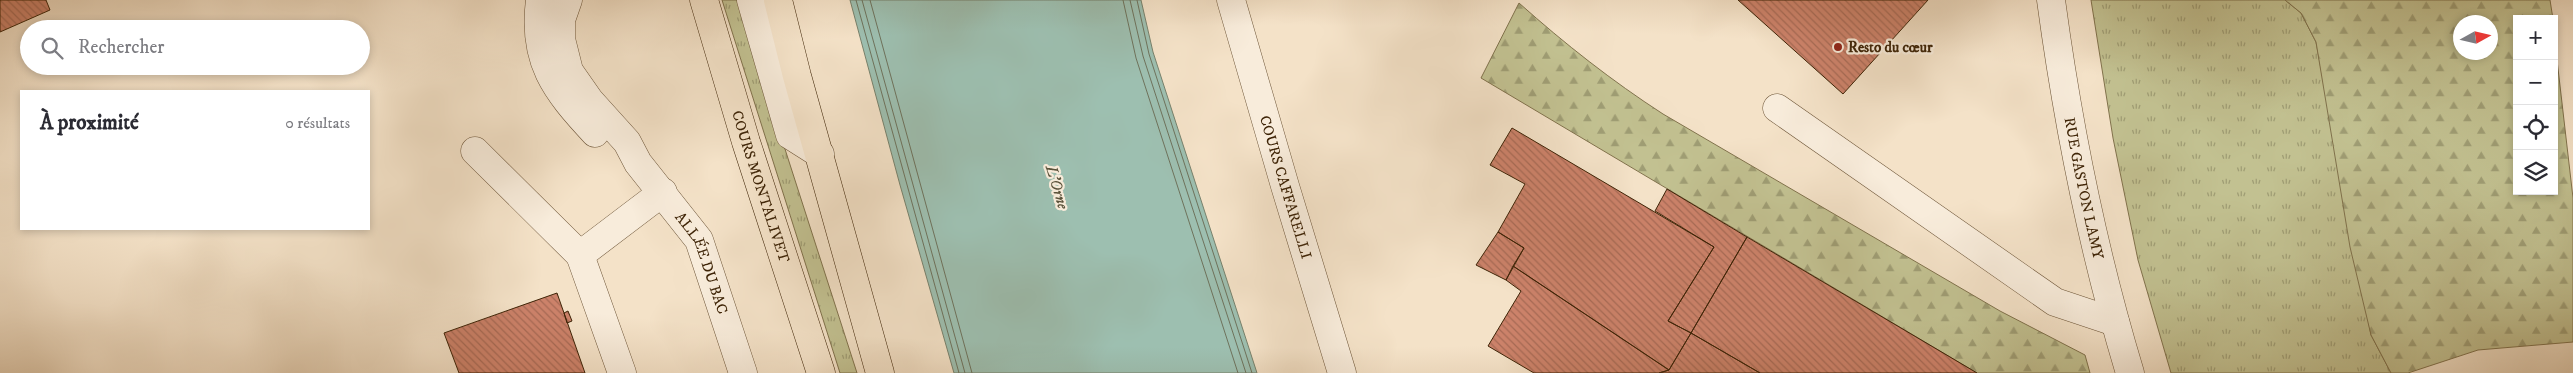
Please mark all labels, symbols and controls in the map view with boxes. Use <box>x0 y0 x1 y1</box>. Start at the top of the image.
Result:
north arrow <box>2453 15 2498 60</box>
map controls <box>2513 15 2558 195</box>
button: + <box>2513 15 2558 60</box>
search box <box>20 20 370 75</box>
icon: search <box>38 34 66 62</box>
text: Rechercher <box>78 36 164 59</box>
place label: Resto du cœur <box>1848 38 1933 57</box>
marker: Resto du cœur <box>1832 41 1844 53</box>
button: − <box>2513 60 2558 105</box>
button: locate <box>2513 105 2558 150</box>
street label: COURS MONTALIVET <box>728 108 794 266</box>
text: À proximité <box>40 110 139 136</box>
text: 0 résultats <box>285 113 350 133</box>
street label: COURS CAFFARELLI <box>1256 113 1316 261</box>
street label: RUE GASTON LAMY <box>2060 116 2108 261</box>
button: layers <box>2513 150 2558 195</box>
water label: L'Orne <box>1041 162 1073 212</box>
street label: ALLÉE DU BAC <box>671 208 732 316</box>

